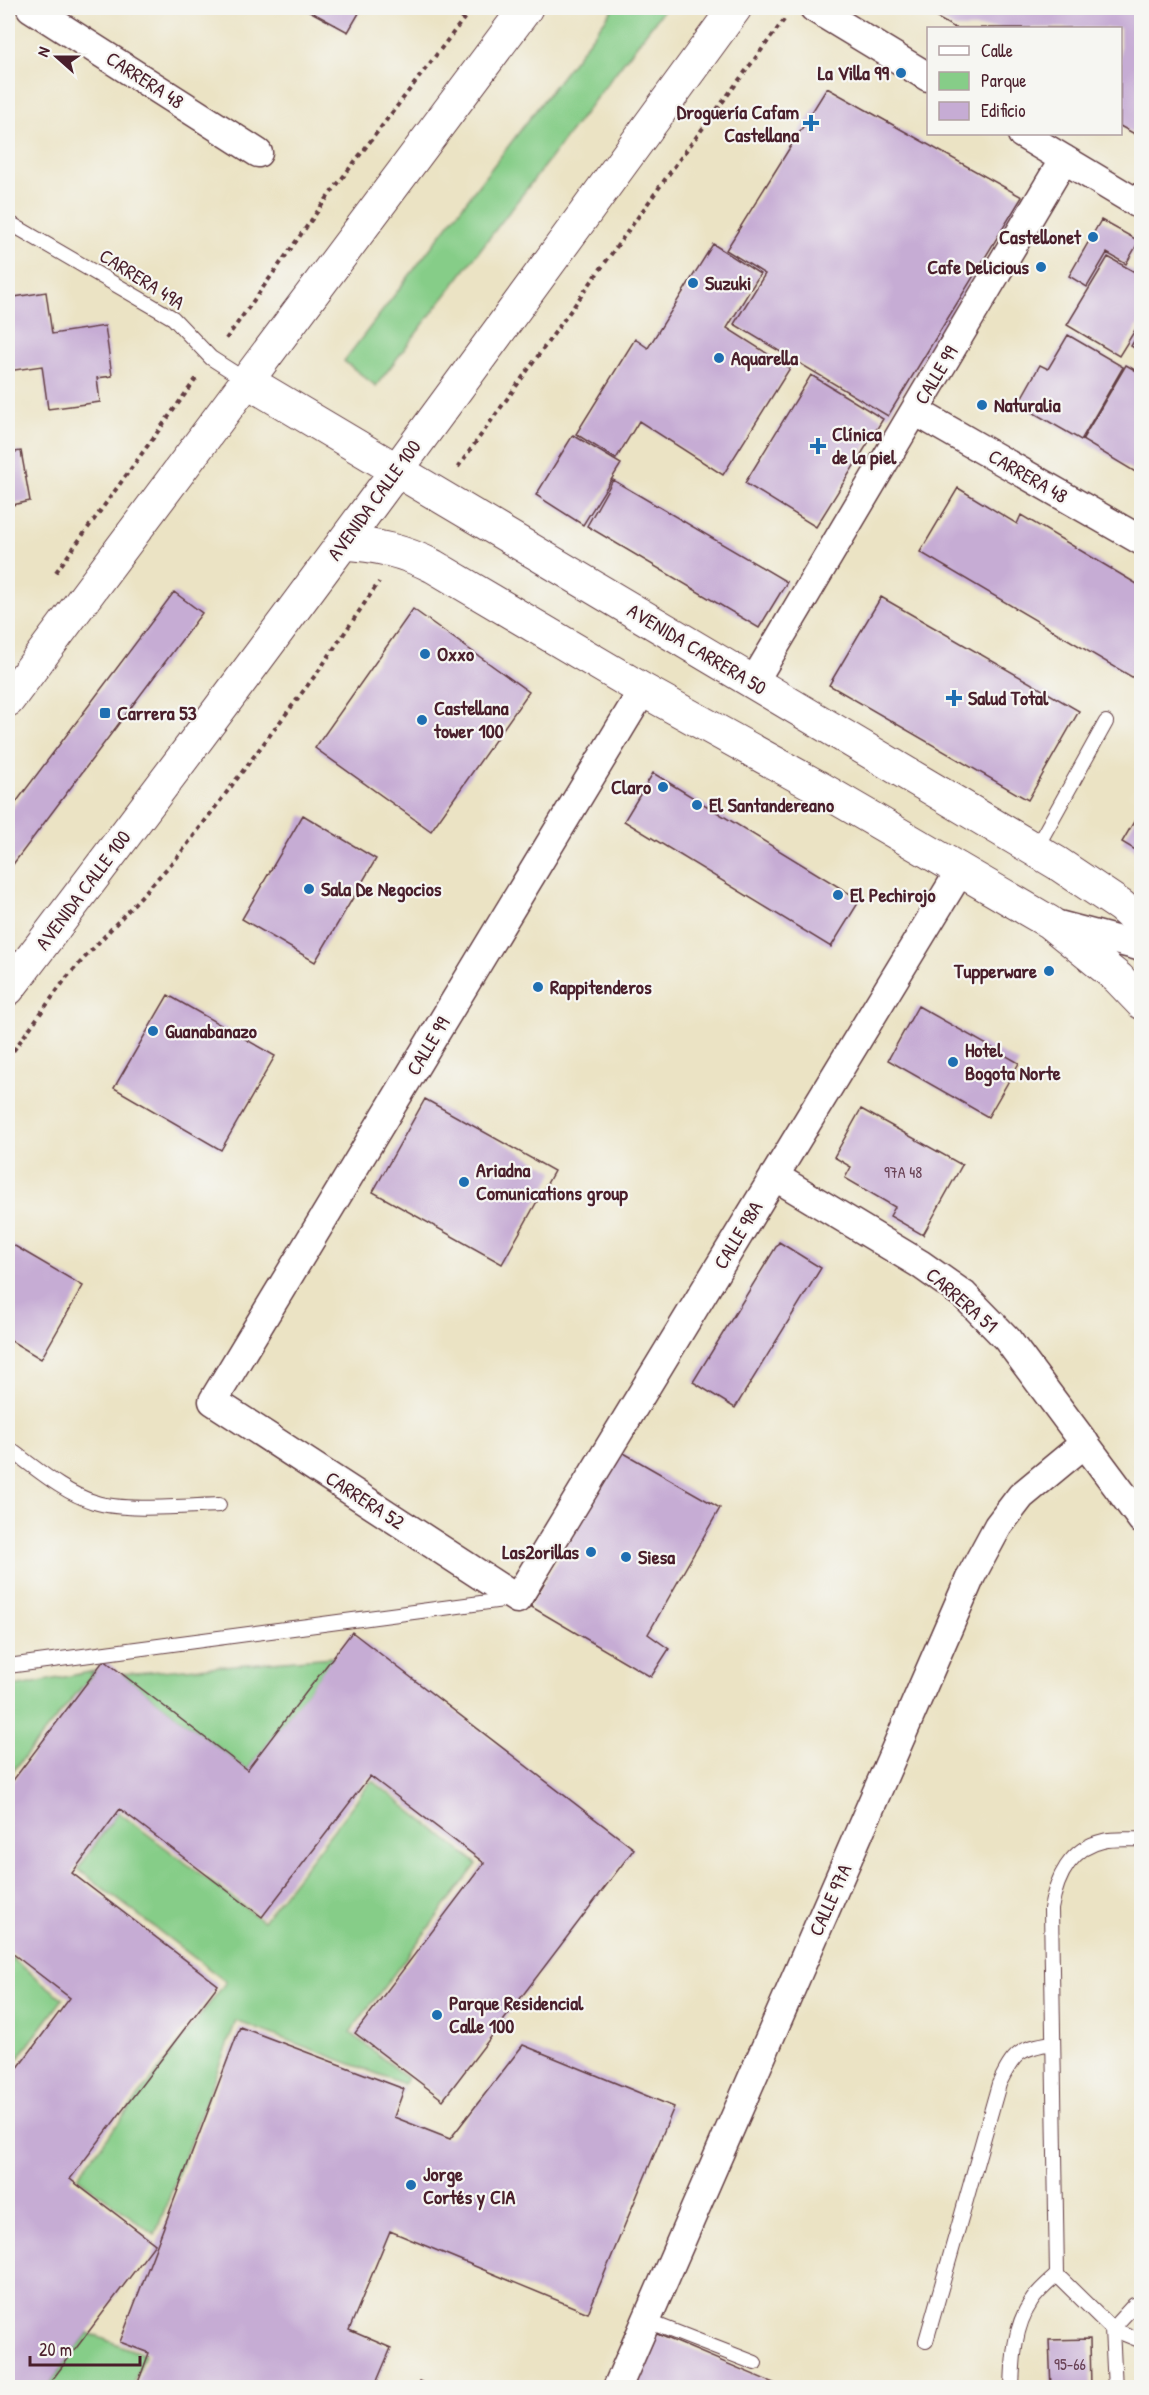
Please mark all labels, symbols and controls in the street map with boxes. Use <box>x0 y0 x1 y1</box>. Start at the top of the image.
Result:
north arrow <box>27 27 87 87</box>
legend <box>927 27 1122 135</box>
text: Calle <box>981 38 1013 63</box>
text: N <box>31 43 55 60</box>
street label: CARRERA 48 <box>101 44 189 115</box>
place label: La Villa 99 <box>818 59 890 86</box>
marker: La Villa 99 <box>894 66 908 80</box>
text: Parque <box>981 68 1026 93</box>
place label: Droguería Cafam Castellana <box>677 98 799 148</box>
text: Edificio <box>981 98 1025 123</box>
marker: Droguería Cafam Castellana <box>804 116 818 130</box>
place label: Castellonet <box>999 223 1082 250</box>
marker: Castellonet <box>1086 230 1100 244</box>
street label: CARRERA 49A <box>95 242 190 316</box>
place label: Cafe Delicious <box>927 253 1029 280</box>
marker: Cafe Delicious <box>1034 260 1048 274</box>
place label: Suzuki <box>705 269 752 296</box>
marker: Suzuki <box>686 276 700 290</box>
street label: CALLE 99 <box>908 340 964 409</box>
place label: Aquarella <box>731 344 798 372</box>
marker: Aquarella <box>712 351 726 365</box>
place label: Naturalia <box>994 391 1061 418</box>
marker: Naturalia <box>975 398 989 412</box>
place label: Clínica de la piel <box>832 420 897 471</box>
street label: AVENIDA CALLE 100 <box>321 434 427 566</box>
marker: Clínica de la piel <box>809 437 827 455</box>
street label: CARRERA 48 <box>984 442 1073 509</box>
street label: AVENIDA CARRERA 50 <box>623 596 772 701</box>
place label: Oxxo <box>437 640 474 667</box>
marker: Oxxo <box>418 647 432 661</box>
place label: Salud Total <box>968 684 1049 711</box>
marker: Salud Total <box>945 689 963 707</box>
place label: Castellana tower 100 <box>433 694 509 744</box>
place label: Carrera 53 <box>117 699 197 726</box>
marker: Carrera 53 <box>98 706 112 720</box>
marker: Castellana tower 100 <box>415 713 429 727</box>
place label: Claro <box>611 773 651 800</box>
marker: Claro <box>656 780 670 794</box>
place label: El Santandereano <box>709 791 834 818</box>
marker: El Santandereano <box>690 798 704 812</box>
street label: AVENIDA CALLE 100 <box>29 824 137 955</box>
place label: Sala De Negocios <box>321 875 442 903</box>
place label: El Pechirojo <box>850 881 936 908</box>
marker: Sala De Negocios <box>302 882 316 896</box>
marker: El Pechirojo <box>831 888 845 902</box>
place label: Tupperware <box>953 957 1037 985</box>
marker: Tupperware <box>1042 964 1056 978</box>
place label: Rappitenderos <box>550 973 652 1001</box>
marker: Rappitenderos <box>531 980 545 994</box>
street label: CALLE 99 <box>400 1011 456 1080</box>
place label: Guanabanazo <box>165 1017 257 1044</box>
marker: Guanabanazo <box>146 1024 160 1038</box>
place label: Hotel Bogota Norte <box>965 1036 1061 1087</box>
marker: Hotel Bogota Norte <box>946 1055 960 1069</box>
place label: Ariadna Comunications group <box>476 1156 628 1207</box>
house number: 97A 48 <box>884 1161 922 1183</box>
marker: Ariadna Comunications group <box>457 1175 471 1189</box>
street label: CALLE 98A <box>707 1196 769 1274</box>
street label: CARRERA 51 <box>921 1261 1004 1338</box>
street label: CARRERA 52 <box>321 1464 410 1535</box>
place label: Las2orillas <box>502 1538 579 1565</box>
place label: Siesa <box>638 1543 675 1570</box>
marker: Las2orillas <box>584 1545 598 1559</box>
marker: Siesa <box>619 1550 633 1564</box>
street label: CALLE 97A <box>802 1859 857 1940</box>
place label: Parque Residencial Calle 100 <box>449 1989 584 2039</box>
marker: Parque Residencial Calle 100 <box>430 2008 444 2022</box>
place label: Jorge Cortés y CIA <box>423 2160 516 2211</box>
marker: Jorge Cortés y CIA <box>404 2178 418 2192</box>
scale bar <box>30 2329 140 2367</box>
text: 20 m <box>39 2337 72 2362</box>
house number: 95-66 <box>1054 2353 1086 2375</box>

